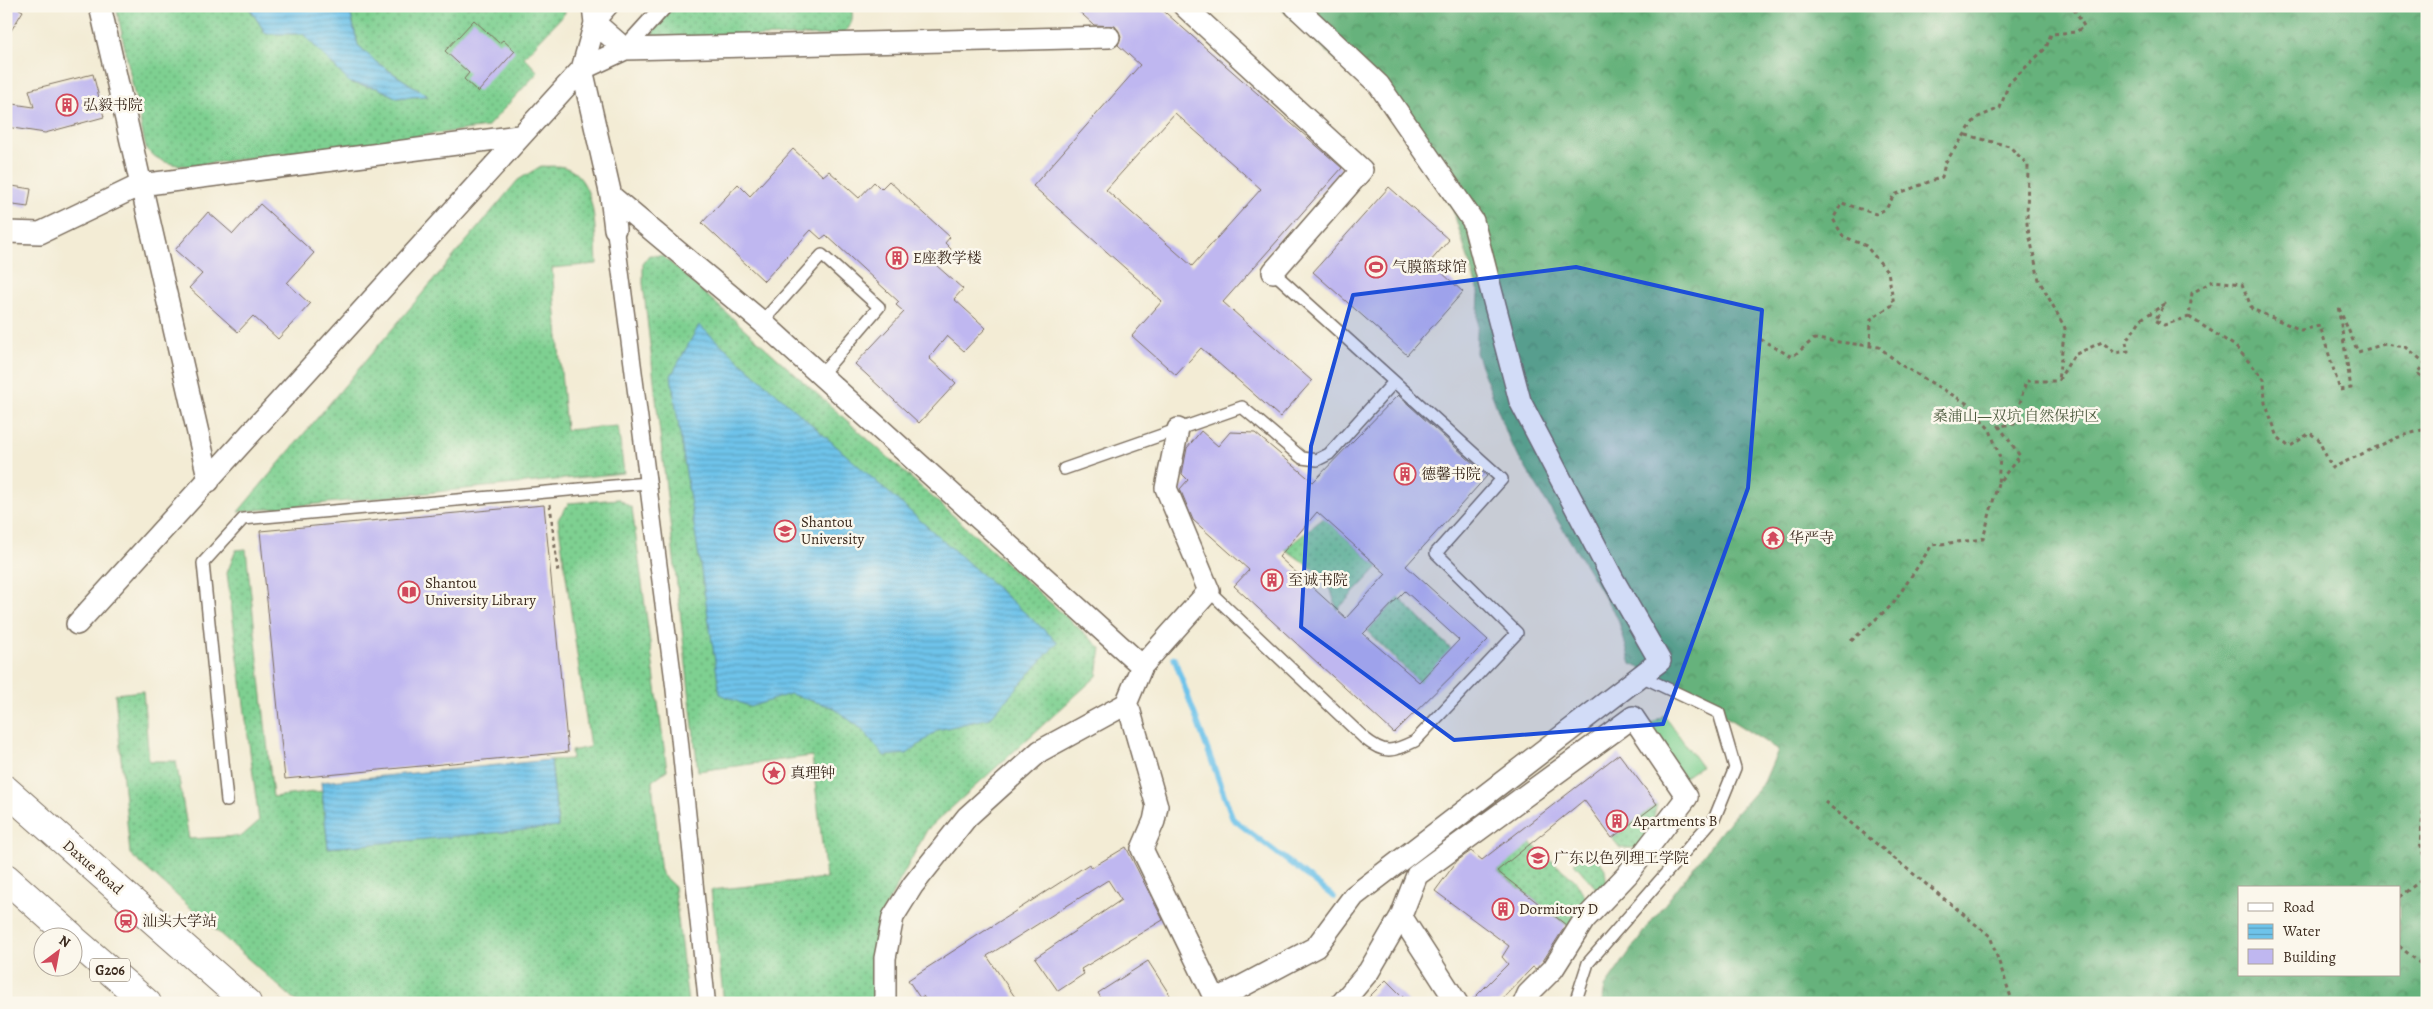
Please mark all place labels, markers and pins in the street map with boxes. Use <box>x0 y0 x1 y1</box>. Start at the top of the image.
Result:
building icon: 弘毅书院 <box>55 93 79 117</box>
place label: 弘毅书院 <box>83 95 143 115</box>
building icon: E座教学楼 <box>885 246 909 270</box>
place label: E座教学楼 <box>913 248 982 268</box>
sports icon: 气膜篮球馆 <box>1364 255 1388 279</box>
place label: 气膜篮球馆 <box>1392 257 1467 277</box>
building icon: 德馨书院 <box>1393 462 1417 486</box>
place label: 德馨书院 <box>1421 464 1481 484</box>
place label: Shantou University <box>801 512 864 549</box>
school or university icon: Shantou University <box>773 519 797 543</box>
temple icon: 华严寺 <box>1761 526 1785 550</box>
place label: 华严寺 <box>1789 528 1834 548</box>
building icon: 至诚书院 <box>1260 568 1284 592</box>
place label: 至诚书院 <box>1288 570 1348 590</box>
place label: Shantou University Library <box>425 573 536 610</box>
library icon: Shantou University Library <box>397 580 421 604</box>
place icon: 真理钟 <box>762 761 786 785</box>
place label: 真理钟 <box>790 763 835 783</box>
building icon: Apartments B <box>1605 809 1629 833</box>
place label: Apartments B <box>1632 811 1717 831</box>
school or university icon: 广东以色列理工学院 <box>1526 846 1550 870</box>
place label: 广东以色列理工学院 <box>1554 848 1689 868</box>
building icon: Dormitory D <box>1491 897 1515 921</box>
place label: Dormitory D <box>1519 899 1598 919</box>
station icon: 汕头大学站 <box>114 909 138 933</box>
place label: 汕头大学站 <box>142 911 217 931</box>

